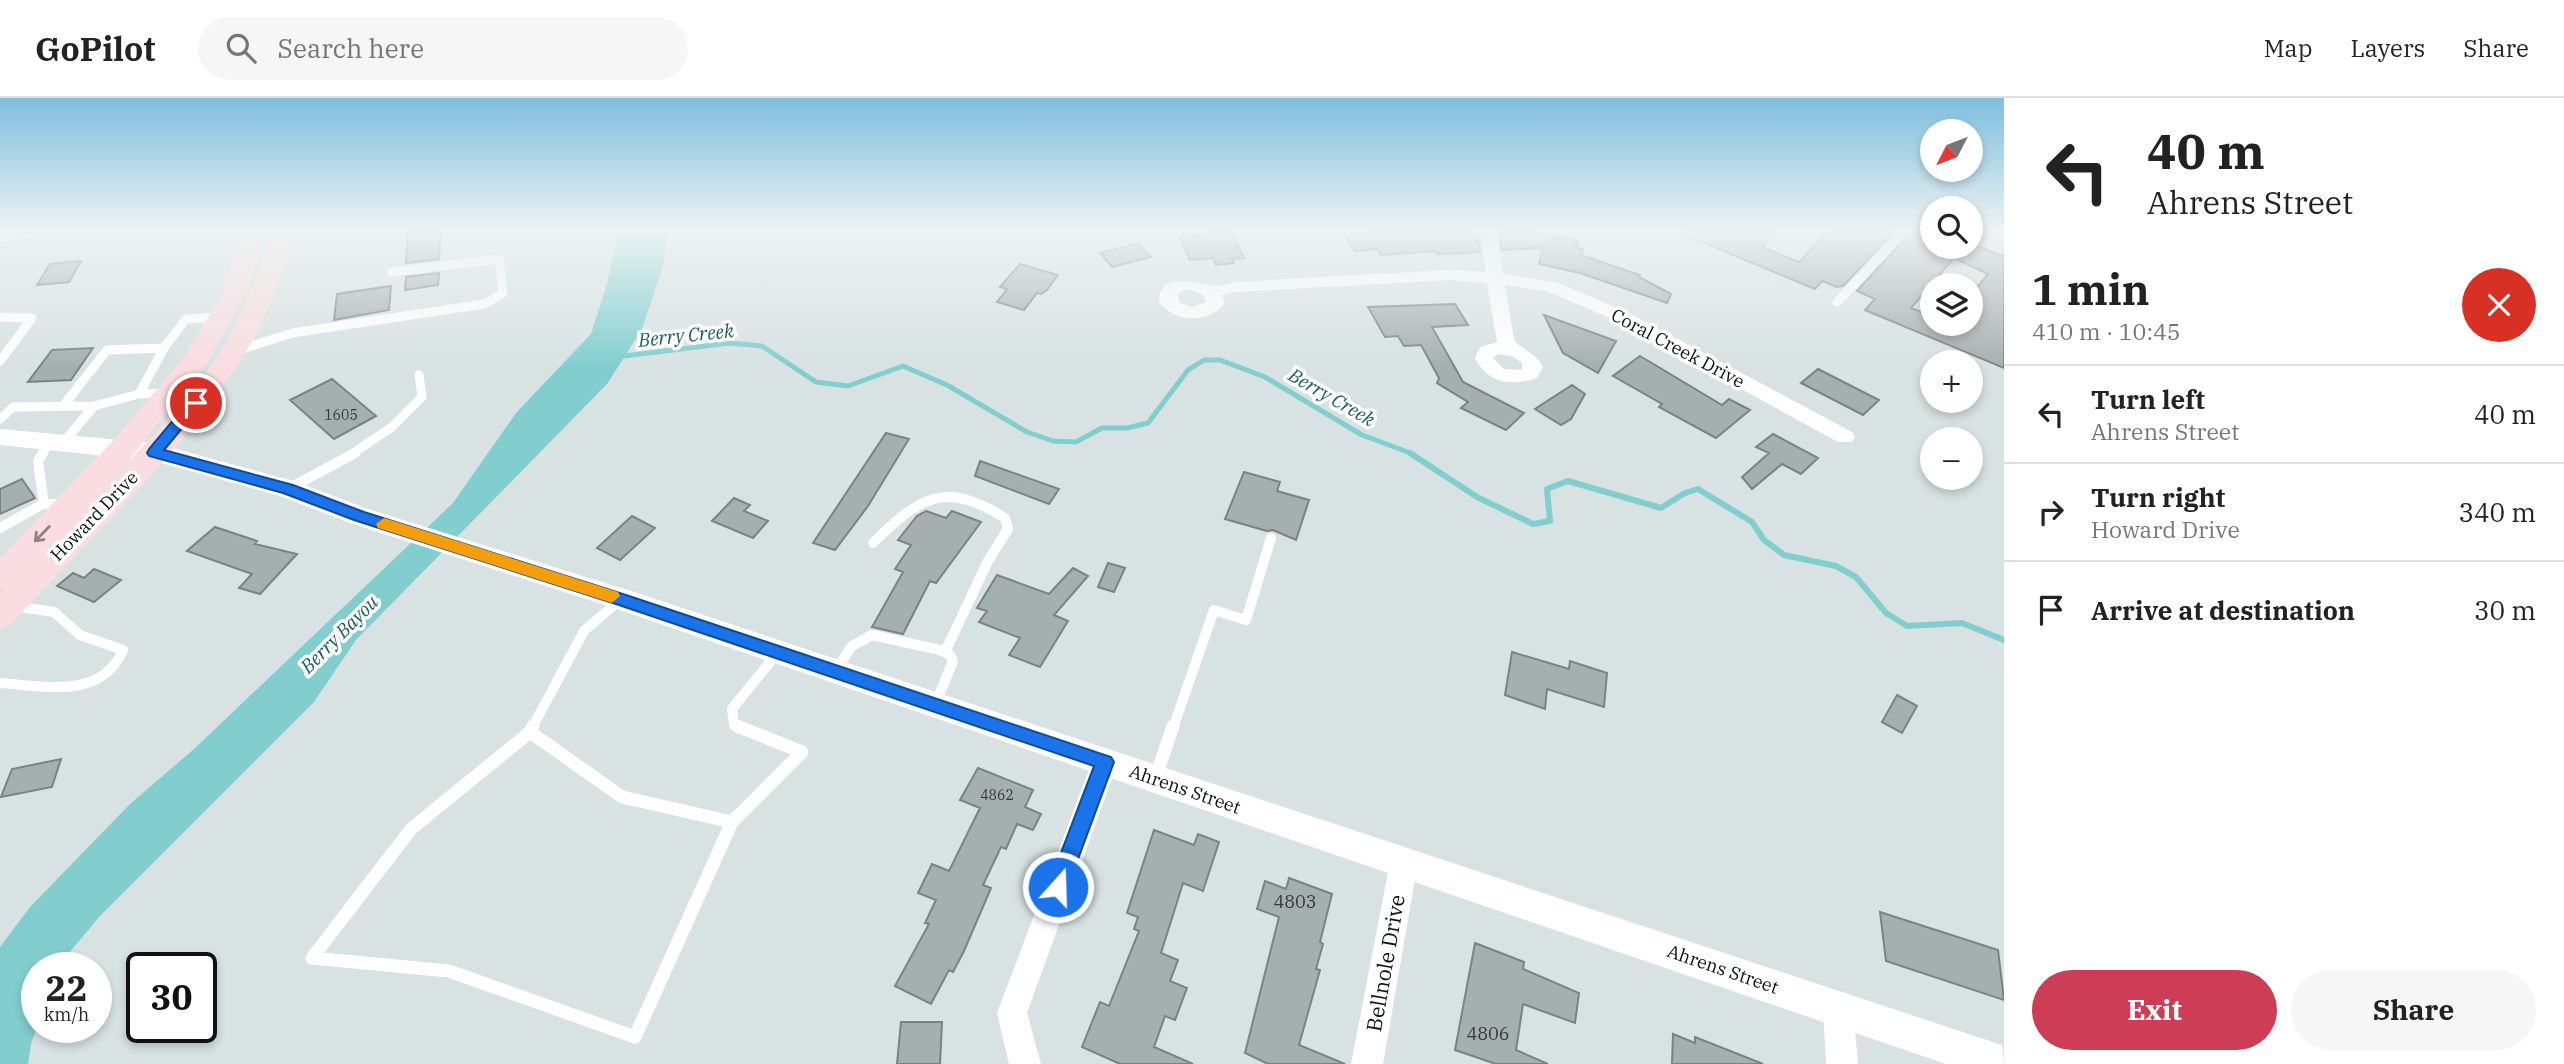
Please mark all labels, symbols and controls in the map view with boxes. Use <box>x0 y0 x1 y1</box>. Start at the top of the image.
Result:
search box <box>198 17 688 80</box>
text: GoPilot <box>35 27 156 70</box>
icon: search <box>222 29 260 67</box>
text: Search here <box>278 31 424 65</box>
text: Map <box>2264 32 2312 64</box>
text: Layers <box>2350 32 2425 64</box>
text: Share <box>2463 32 2529 64</box>
north arrow <box>1920 119 1983 182</box>
map controls <box>1920 119 1983 490</box>
text: 40 m <box>2147 119 2265 182</box>
icon: left <box>2032 126 2123 217</box>
text: Ahrens Street <box>2147 181 2353 223</box>
button: search <box>1920 196 1983 259</box>
text: 1 min <box>2032 262 2150 317</box>
button: close <box>2462 268 2536 342</box>
button: layers <box>1920 273 1983 336</box>
street label: Coral Creek Drive <box>1607 303 1749 393</box>
text: 410 m · 10:45 <box>2032 316 2181 346</box>
water label: Berry Creek <box>636 318 736 352</box>
button: + <box>1920 350 1983 413</box>
water label: Berry Creek <box>1284 362 1380 432</box>
pin <box>166 373 226 433</box>
text: Turn left <box>2091 382 2205 416</box>
icon: arrive <box>177 384 215 422</box>
icon: left <box>2032 395 2070 433</box>
text: 40 m <box>2474 397 2536 431</box>
house number: 1605 <box>324 406 358 424</box>
text: Ahrens Street <box>2091 416 2239 446</box>
button: − <box>1920 427 1983 490</box>
street label: Howard Drive <box>45 466 143 566</box>
text: Turn right <box>2091 480 2225 514</box>
icon: right <box>2032 493 2070 531</box>
text: 340 m <box>2458 495 2536 529</box>
text: Howard Drive <box>2091 514 2240 544</box>
one-way arrow <box>33 525 50 542</box>
water label: Berry Bayou <box>294 590 383 679</box>
icon: arrive <box>2032 591 2070 629</box>
text: Arrive at destination <box>2091 593 2355 627</box>
text: 30 m <box>2474 593 2536 627</box>
street label: Ahrens Street <box>1126 759 1244 819</box>
house number: 4862 <box>980 786 1014 804</box>
position arrow <box>1021 850 1095 924</box>
house number: 4803 <box>1273 890 1317 913</box>
street label: Bellnole Drive <box>1359 892 1411 1034</box>
street label: Ahrens Street <box>1664 939 1782 999</box>
speed limit sign: 30 <box>126 952 217 1043</box>
text: 22 <box>45 965 88 1011</box>
button: Exit <box>2032 970 2277 1050</box>
button: Share <box>2291 970 2536 1050</box>
text: km/h <box>44 1003 89 1026</box>
house number: 4806 <box>1466 1022 1510 1045</box>

